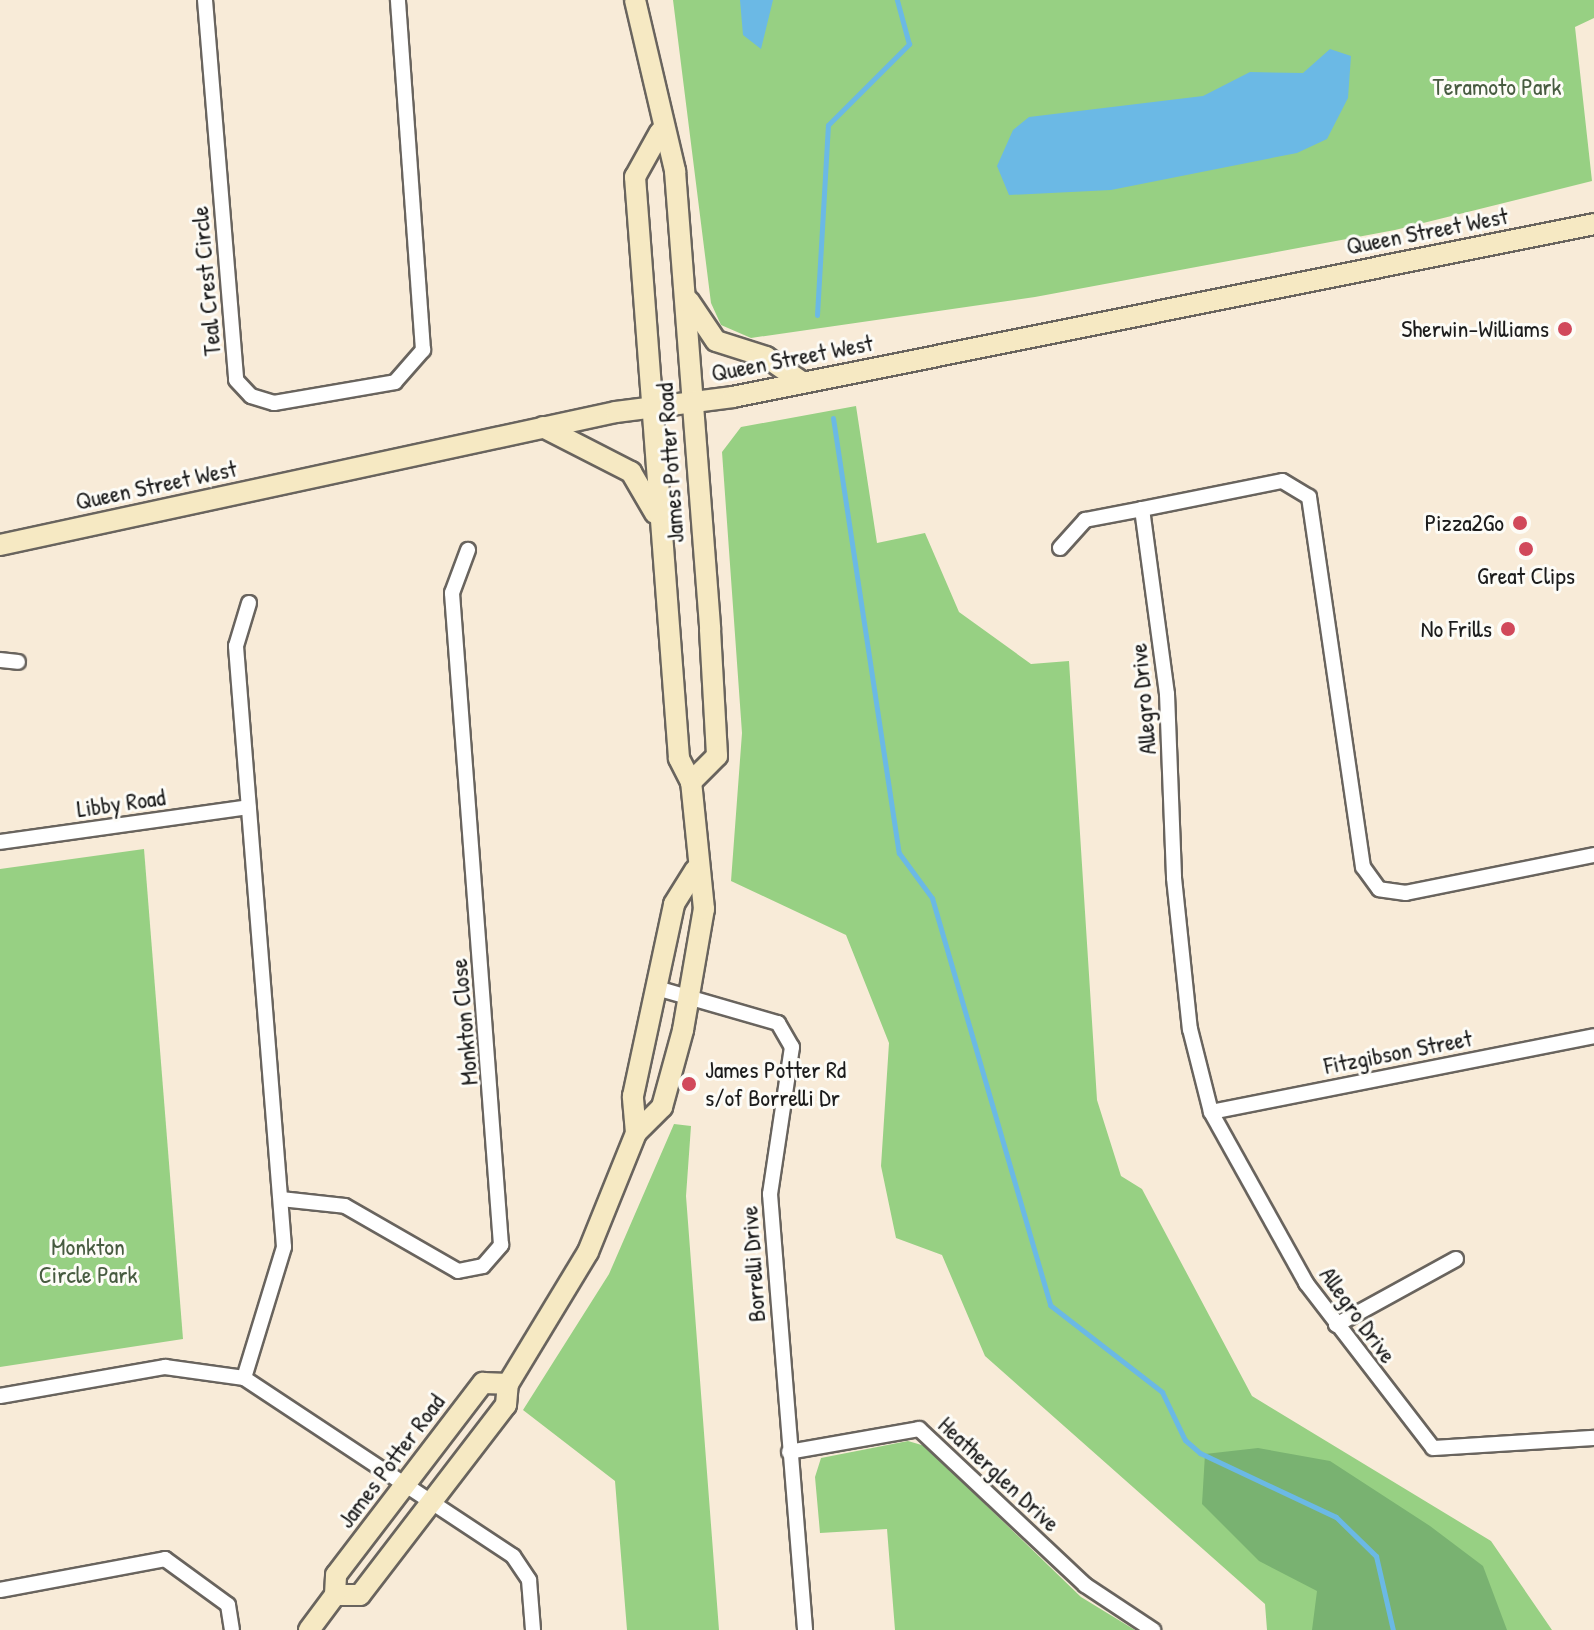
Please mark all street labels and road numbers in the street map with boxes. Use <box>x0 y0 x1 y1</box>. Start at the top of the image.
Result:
street label: Queen Street West <box>1344 201 1510 261</box>
street label: Teal Crest Circle <box>185 205 227 357</box>
street label: Queen Street West <box>709 328 875 388</box>
street label: James Potter Road <box>650 382 690 544</box>
street label: Queen Street West <box>73 454 239 516</box>
street label: Allegro Drive <box>1124 642 1162 756</box>
street label: Libby Road <box>75 783 167 823</box>
street label: Monkton Close <box>444 957 484 1087</box>
street label: Fitzgibson Street <box>1322 1024 1474 1080</box>
street label: Borrelli Drive <box>735 1205 771 1323</box>
street label: Allegro Drive <box>1313 1261 1403 1369</box>
street label: James Potter Road <box>331 1388 451 1534</box>
street label: Heatherglen Drive <box>932 1410 1066 1538</box>

